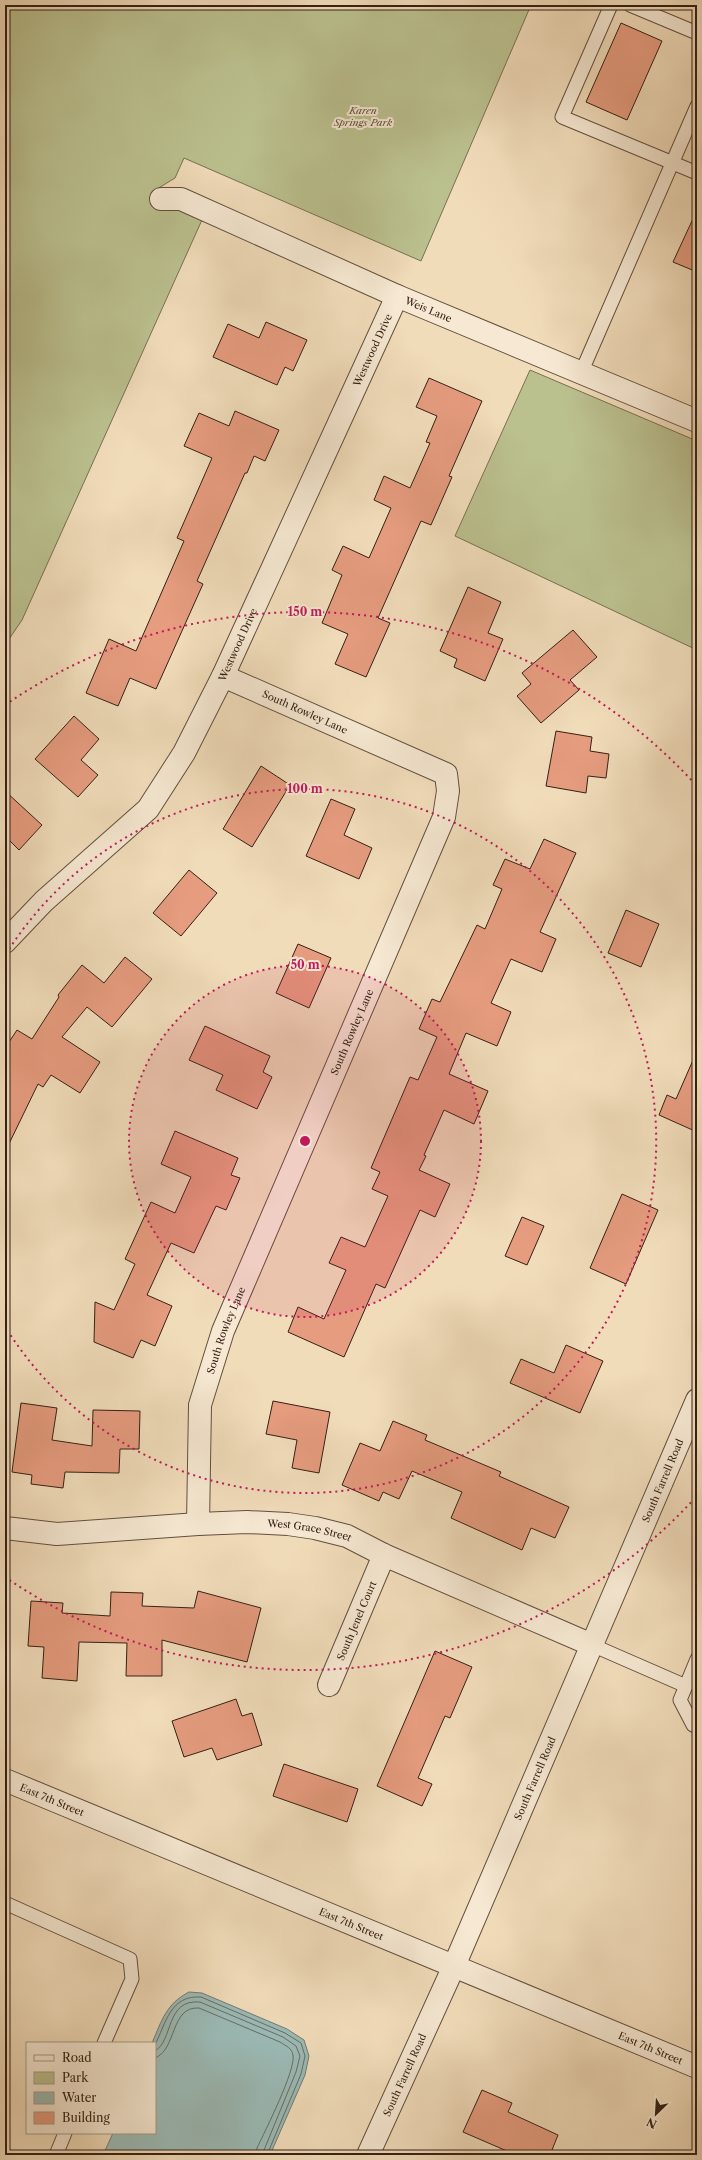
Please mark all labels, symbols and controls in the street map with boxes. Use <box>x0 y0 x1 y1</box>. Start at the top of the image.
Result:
park label: Karen Springs Park <box>333 104 393 129</box>
street label: Weis Lane <box>402 293 454 325</box>
street label: Westwood Drive <box>350 311 395 389</box>
text: 150 m <box>288 604 322 619</box>
street label: Westwood Drive <box>215 606 260 684</box>
street label: South Rowley Lane <box>260 687 350 737</box>
text: 100 m <box>287 781 323 796</box>
text: 50 m <box>290 957 320 972</box>
street label: South Rowley Lane <box>327 987 376 1077</box>
centre of rings <box>298 1134 312 1148</box>
street label: South Rowley Lane <box>204 1284 248 1376</box>
street label: South Farrell Road <box>639 1437 686 1524</box>
street label: West Grace Street <box>266 1516 355 1544</box>
street label: South Jenel Court <box>334 1578 379 1662</box>
street label: South Farrell Road <box>511 1735 558 1822</box>
street label: East 7th Street <box>18 1780 87 1819</box>
street label: East 7th Street <box>317 1905 386 1943</box>
street label: East 7th Street <box>617 2029 685 2067</box>
street label: South Farrell Road <box>380 2031 429 2118</box>
legend <box>26 2042 156 2134</box>
text: Road <box>62 2050 92 2065</box>
text: Park <box>62 2070 89 2085</box>
text: Water <box>61 2090 96 2105</box>
north arrow <box>636 2094 676 2134</box>
text: Building <box>62 2110 110 2125</box>
text: N <box>644 2115 659 2131</box>

